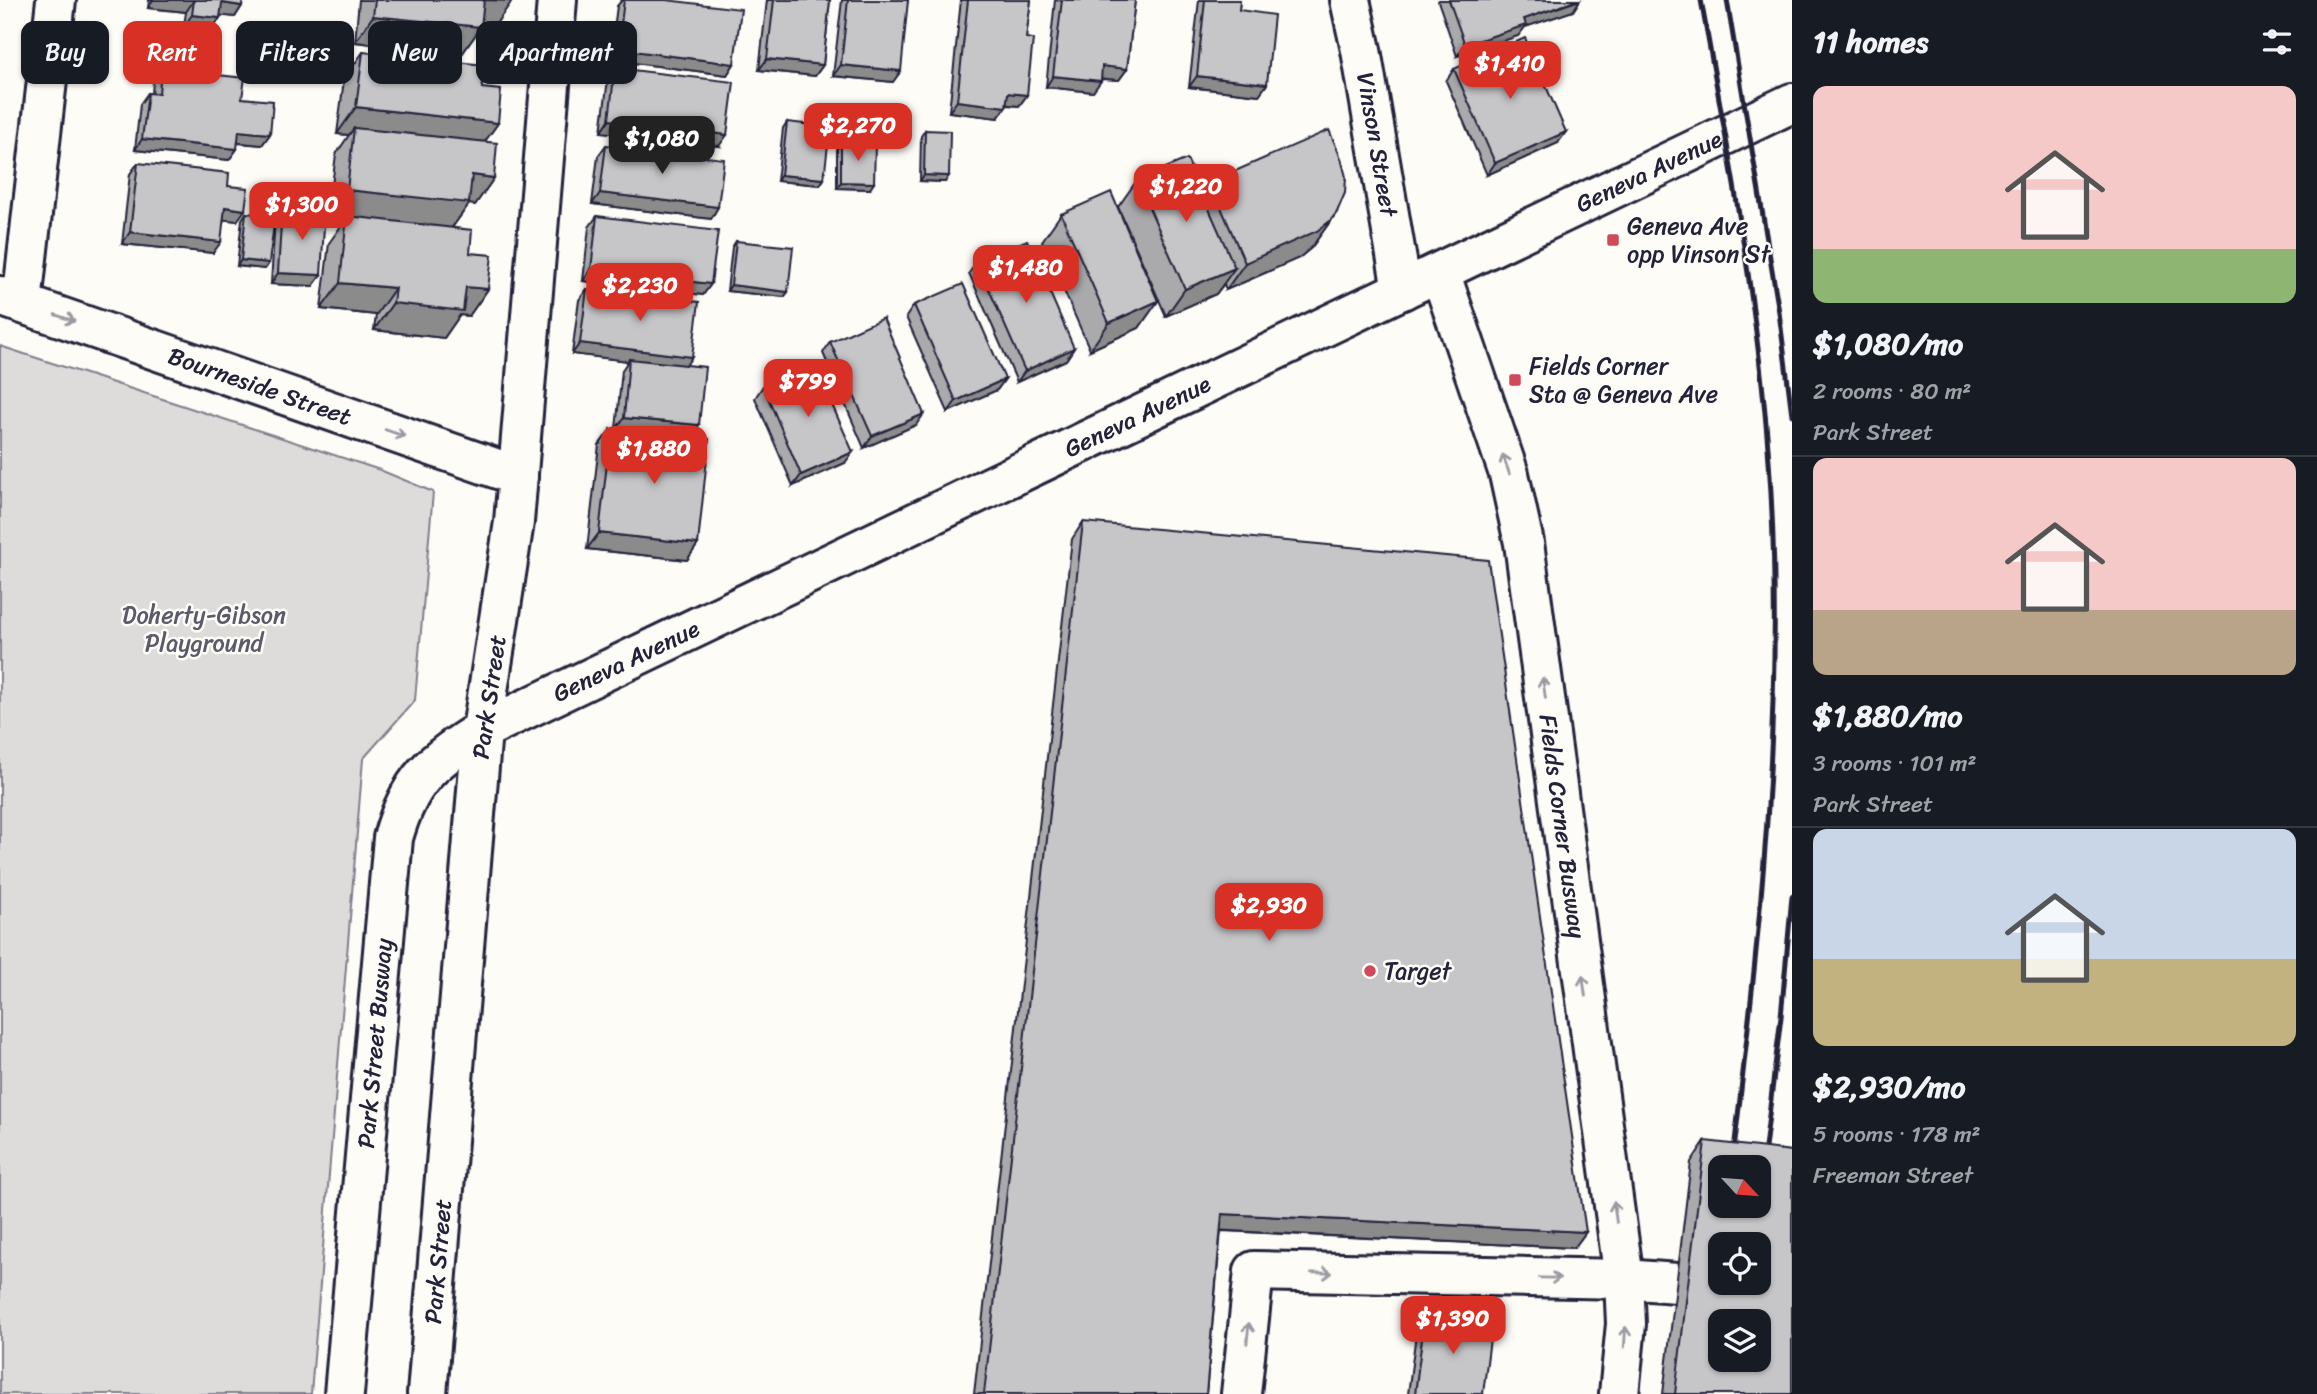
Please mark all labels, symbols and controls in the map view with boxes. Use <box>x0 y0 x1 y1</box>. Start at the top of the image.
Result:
text: 11 homes <box>1813 15 1928 69</box>
chip: Buy <box>21 21 109 84</box>
chip: Rent <box>123 21 222 84</box>
chip: Filters <box>236 21 354 84</box>
chip: New <box>368 21 462 84</box>
chip: Apartment <box>476 21 637 84</box>
icon: filters <box>2258 23 2296 61</box>
pin: $1,410 <box>1453 42 1567 101</box>
text: $1,410 <box>1475 43 1545 84</box>
street label: Vinson Street <box>1344 69 1410 221</box>
pin: $2,270 <box>801 104 915 163</box>
text: $2,270 <box>820 105 896 146</box>
pin: $1,080 <box>605 116 719 176</box>
text: $1,080 <box>625 118 699 159</box>
street label: Geneva Avenue <box>1568 118 1730 225</box>
icon: home <box>1992 132 2118 258</box>
pin: $1,220 <box>1129 164 1243 224</box>
text: $1,220 <box>1150 166 1222 207</box>
pin: $1,300 <box>245 182 359 242</box>
text: $1,300 <box>265 184 339 225</box>
place label: Geneva Ave opp Vinson St <box>1627 205 1771 275</box>
marker: Geneva Ave opp Vinson St <box>1605 232 1621 248</box>
pin: $1,480 <box>969 246 1083 305</box>
text: $1,480 <box>989 247 1063 288</box>
pin: $2,230 <box>583 264 697 323</box>
text: $2,230 <box>602 265 678 306</box>
one-way arrow <box>53 313 75 325</box>
text: $1,080/mo <box>1813 317 1963 371</box>
street label: Bourneside Street <box>162 335 357 438</box>
place label: Fields Corner Sta @ Geneva Ave <box>1529 345 1718 415</box>
pin: $799 <box>767 360 849 419</box>
text: $799 <box>780 361 836 402</box>
street label: Geneva Avenue <box>1057 363 1219 469</box>
text: 2 rooms · 80 m² <box>1813 371 1971 412</box>
marker: Fields Corner Sta @ Geneva Ave <box>1507 372 1523 388</box>
text: Park Street <box>1813 412 1933 453</box>
pin: $1,880 <box>597 426 711 486</box>
one-way arrow <box>384 428 406 440</box>
text: $1,880 <box>617 428 691 469</box>
one-way arrow <box>1499 453 1512 475</box>
icon: home <box>1992 504 2118 630</box>
park label: Doherty-Gibson Playground <box>122 594 286 664</box>
street label: Geneva Avenue <box>545 608 707 714</box>
street label: Park Street <box>459 632 519 762</box>
one-way arrow <box>1537 677 1550 700</box>
text: $1,880/mo <box>1813 689 1962 743</box>
street label: Fields Corner Busway <box>1526 712 1599 942</box>
text: 3 rooms · 101 m² <box>1813 743 1977 784</box>
text: Park Street <box>1813 784 1933 825</box>
icon: home <box>1992 875 2118 1001</box>
pin: $2,930 <box>1212 884 1326 943</box>
text: $2,930 <box>1231 885 1307 926</box>
street label: Park Street Busway <box>345 936 405 1150</box>
place label: Target <box>1384 950 1453 992</box>
marker: Target <box>1362 963 1378 979</box>
one-way arrow <box>1577 975 1590 998</box>
text: $2,930/mo <box>1813 1060 1966 1114</box>
text: 5 rooms · 178 m² <box>1813 1114 1981 1155</box>
north arrow <box>1708 1155 1771 1218</box>
map controls <box>1708 1155 1771 1372</box>
text: Freeman Street <box>1813 1155 1973 1196</box>
street label: Park Street <box>412 1197 464 1326</box>
one-way arrow <box>1608 1201 1621 1224</box>
button: locate <box>1708 1232 1771 1295</box>
one-way arrow <box>1311 1266 1334 1279</box>
one-way arrow <box>1538 1271 1561 1284</box>
pin: $1,390 <box>1396 1296 1510 1356</box>
text: $1,390 <box>1417 1298 1489 1339</box>
button: layers <box>1708 1309 1771 1372</box>
one-way arrow <box>1241 1322 1254 1344</box>
one-way arrow <box>1619 1326 1632 1349</box>

